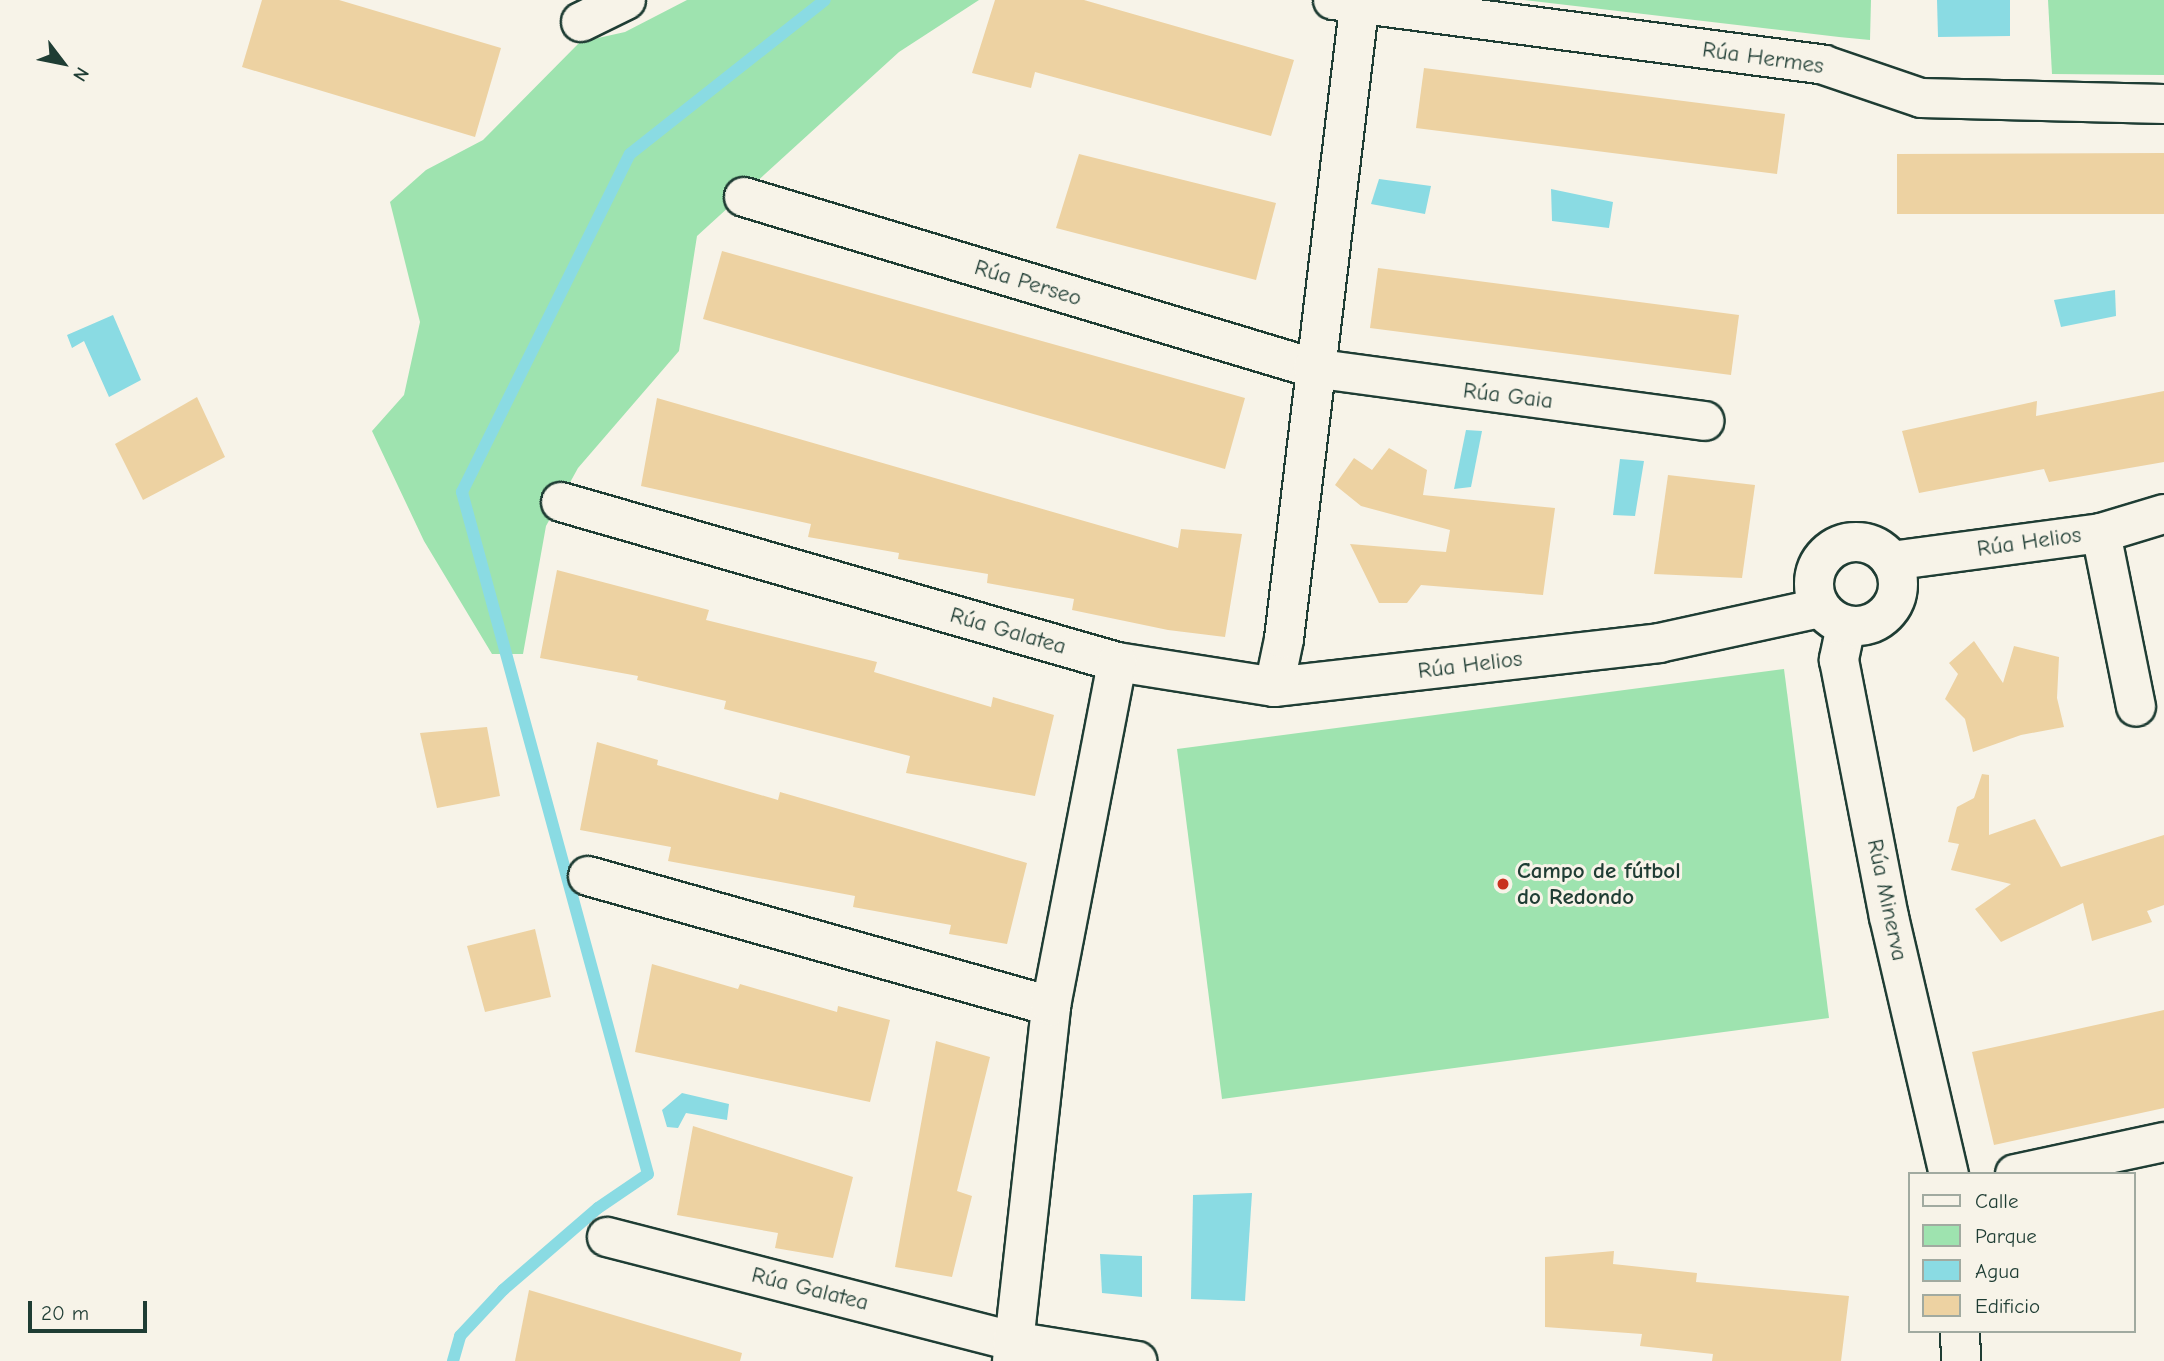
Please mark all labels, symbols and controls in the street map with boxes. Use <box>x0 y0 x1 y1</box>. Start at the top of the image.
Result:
north arrow <box>28 28 98 98</box>
street label: Rúa Hermes <box>1700 36 1826 80</box>
text: N <box>68 63 93 85</box>
street label: Rúa Perseo <box>971 254 1085 312</box>
street label: Rúa Gaia <box>1461 377 1555 415</box>
street label: Rúa Helios <box>1975 521 2083 563</box>
street label: Rúa Galatea <box>947 601 1069 661</box>
street label: Rúa Helios <box>1416 645 1524 685</box>
street label: Rúa Minerva <box>1861 837 1913 963</box>
place label: Campo de fútbol do Redondo <box>1517 857 1681 911</box>
marker: Campo de fútbol do Redondo <box>1495 876 1511 892</box>
legend <box>1909 1172 2136 1333</box>
text: Calle <box>1975 1189 2018 1213</box>
text: Parque <box>1975 1224 2037 1248</box>
text: Agua <box>1975 1259 2020 1283</box>
street label: Rúa Galatea <box>749 1261 871 1317</box>
scale bar <box>32 1288 150 1332</box>
text: Edificio <box>1975 1294 2040 1318</box>
text: 20 m <box>41 1301 89 1325</box>

